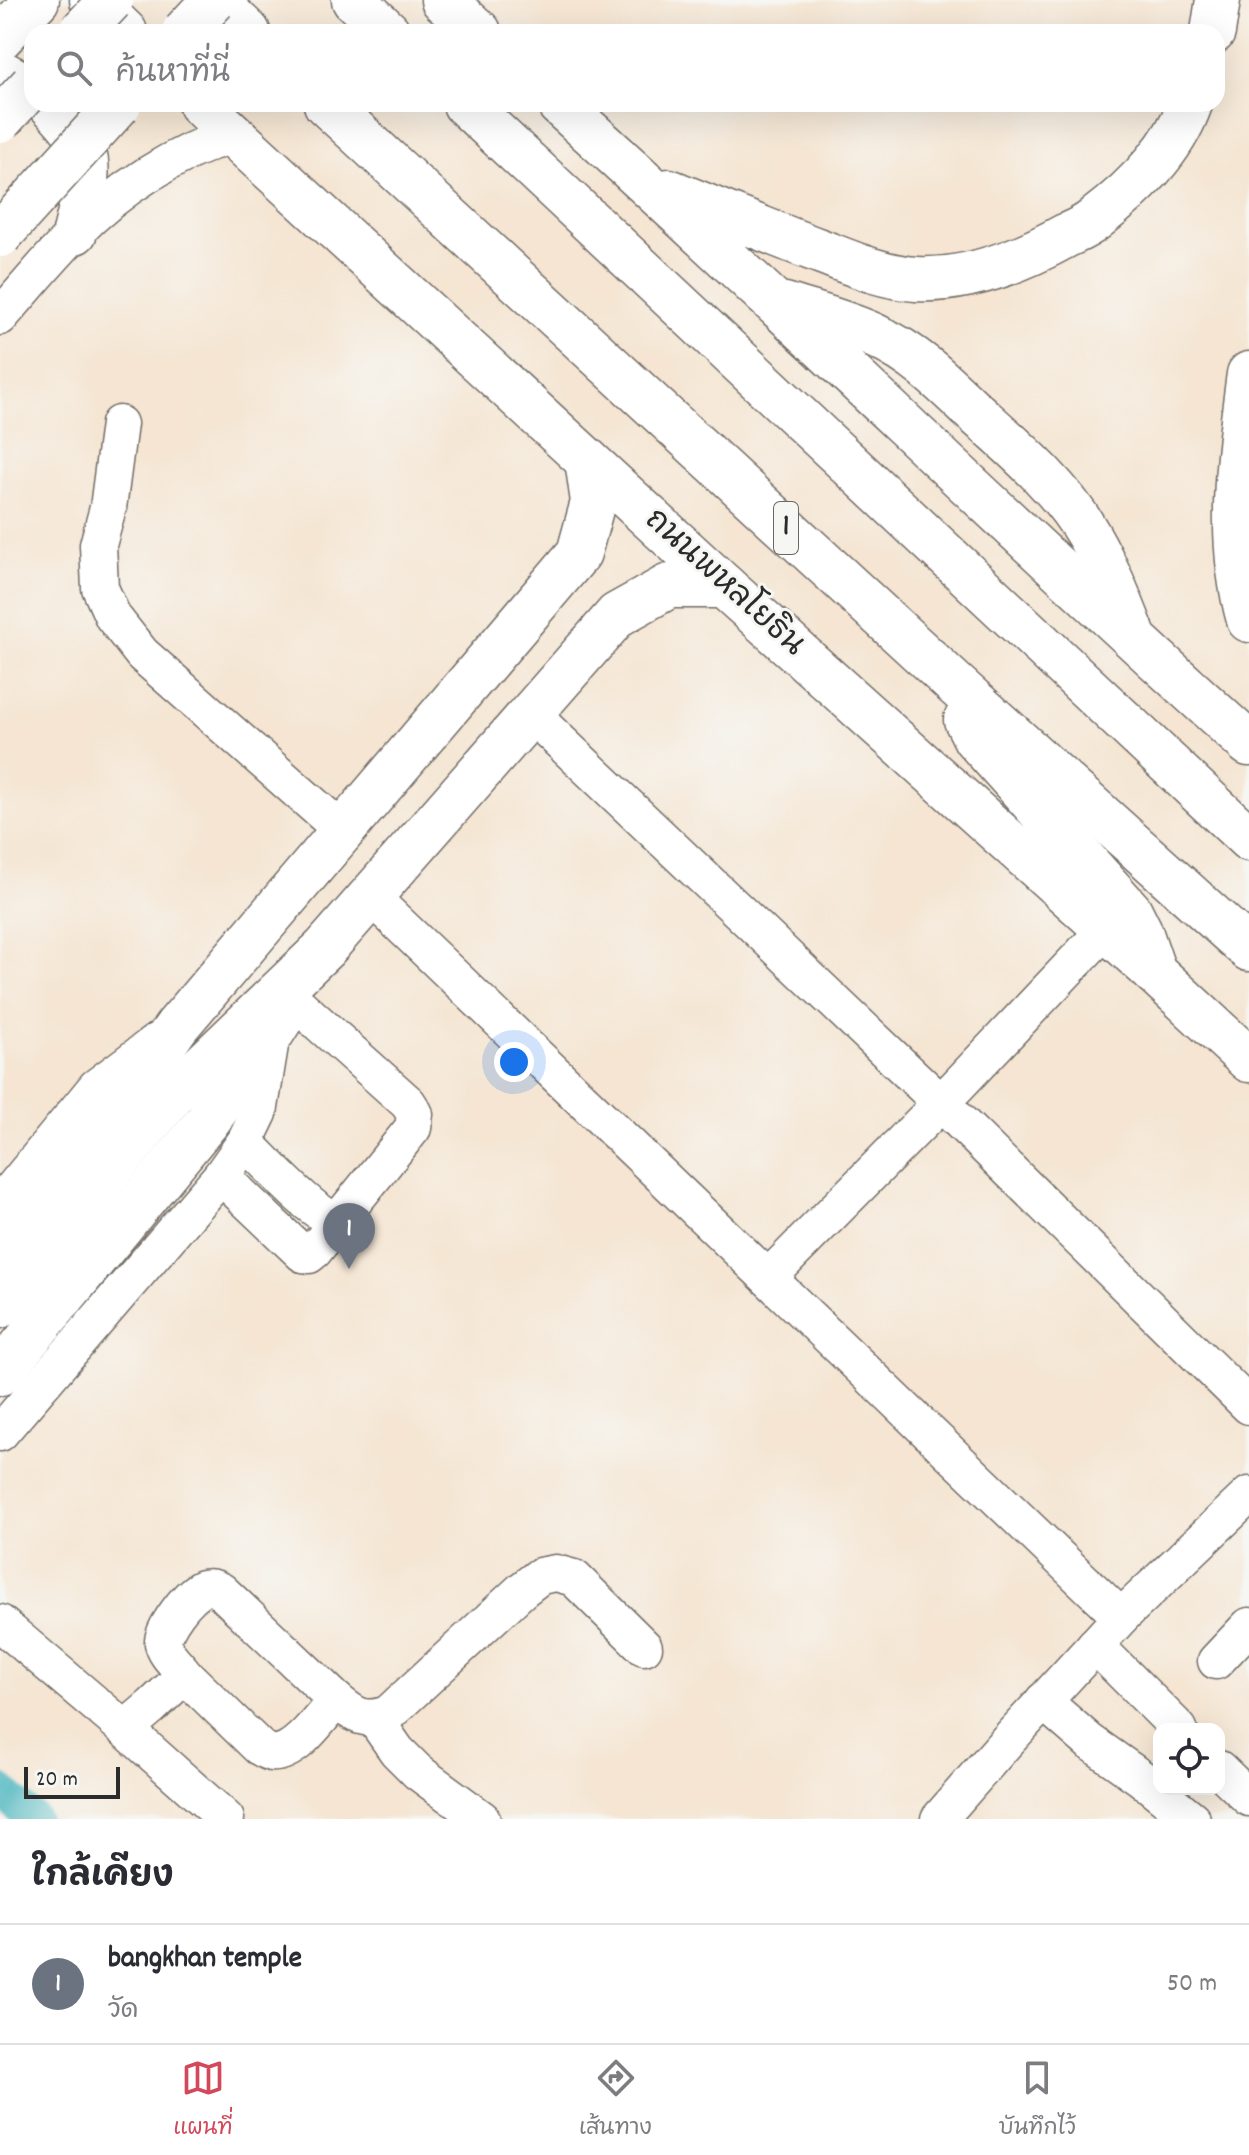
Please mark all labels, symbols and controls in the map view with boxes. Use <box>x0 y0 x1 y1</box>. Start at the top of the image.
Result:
search box <box>24 24 1225 112</box>
icon: search <box>52 46 96 90</box>
text: ค้นหาที่นี่ <box>116 54 230 97</box>
street label: ถนนพหลโยธิน <box>633 497 815 669</box>
road number: 1 <box>774 502 798 554</box>
your location <box>494 1042 534 1082</box>
pin: 1 <box>323 1203 375 1269</box>
map controls <box>1153 1723 1225 1795</box>
button: locate <box>1153 1723 1225 1795</box>
scale bar <box>24 1763 120 1799</box>
text: 20 m <box>36 1765 78 1796</box>
text: ใกล้เคียง <box>32 1854 174 1903</box>
text: bangkhan temple <box>108 1939 302 1982</box>
text: 1 <box>55 1966 61 2003</box>
text: 50 m <box>1167 1966 1217 2003</box>
text: วัด <box>108 1993 138 2030</box>
tab: แผนที่ <box>173 2056 233 2145</box>
tab: เส้นทาง <box>579 2056 652 2145</box>
tab: บันทึกไว้ <box>998 2056 1076 2145</box>

